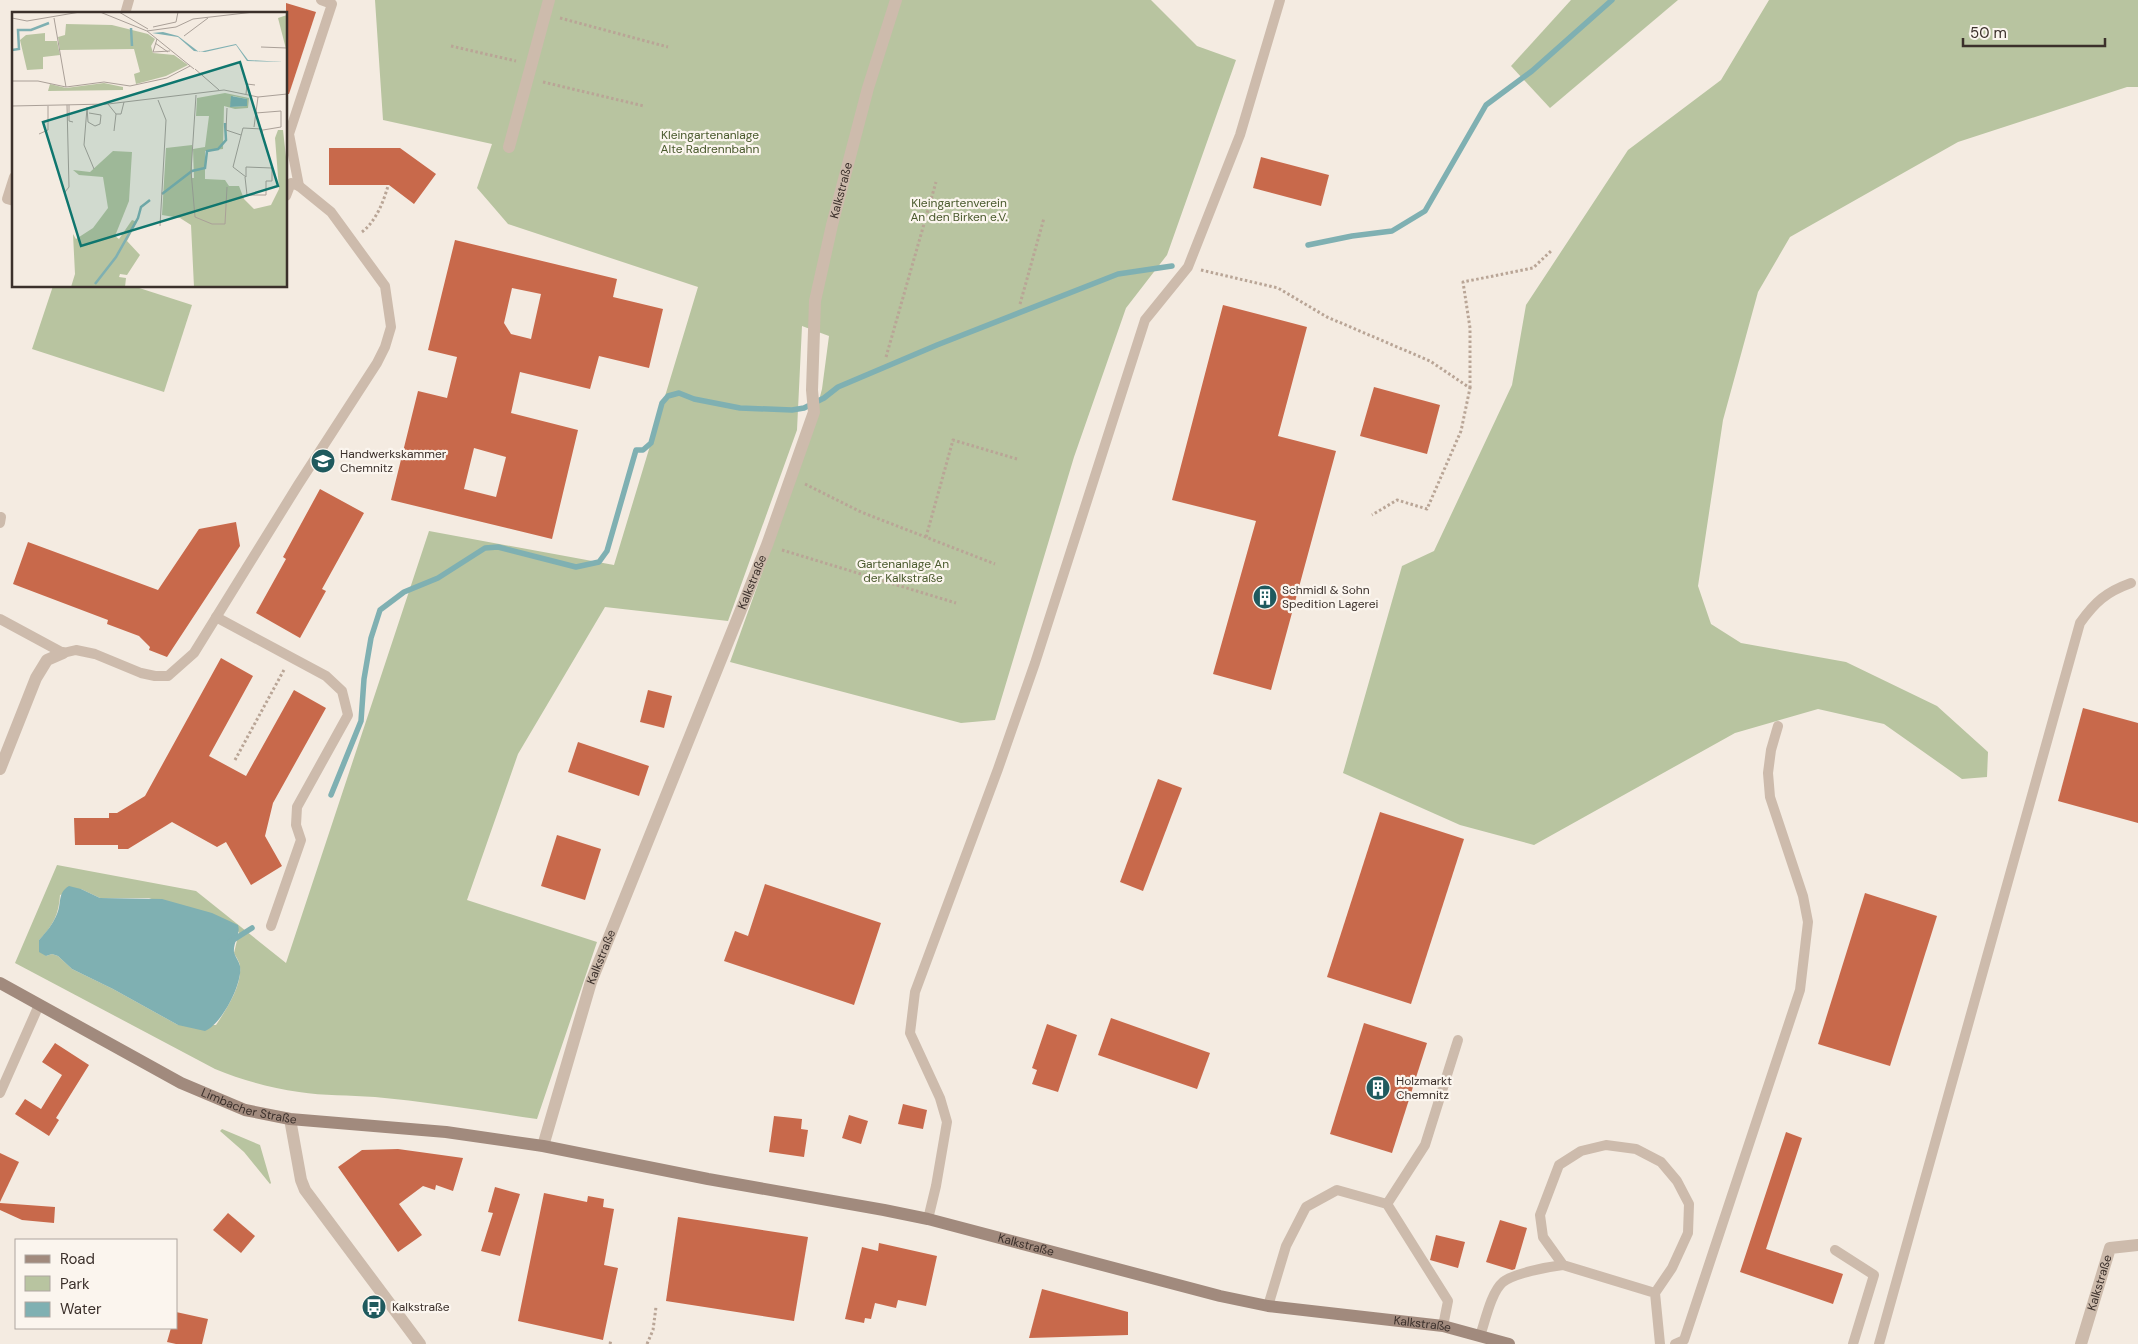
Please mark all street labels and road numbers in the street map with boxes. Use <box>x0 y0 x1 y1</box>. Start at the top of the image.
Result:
street label: Kalkstraße <box>826 160 856 220</box>
street label: Kalkstraße <box>734 552 770 612</box>
street label: Kalkstraße <box>583 927 619 987</box>
street label: Limbacher Straße <box>199 1084 297 1128</box>
street label: Kalkstraße <box>996 1230 1056 1260</box>
street label: Kalkstraße <box>2084 1253 2116 1313</box>
street label: Kalkstraße <box>1393 1312 1453 1336</box>

